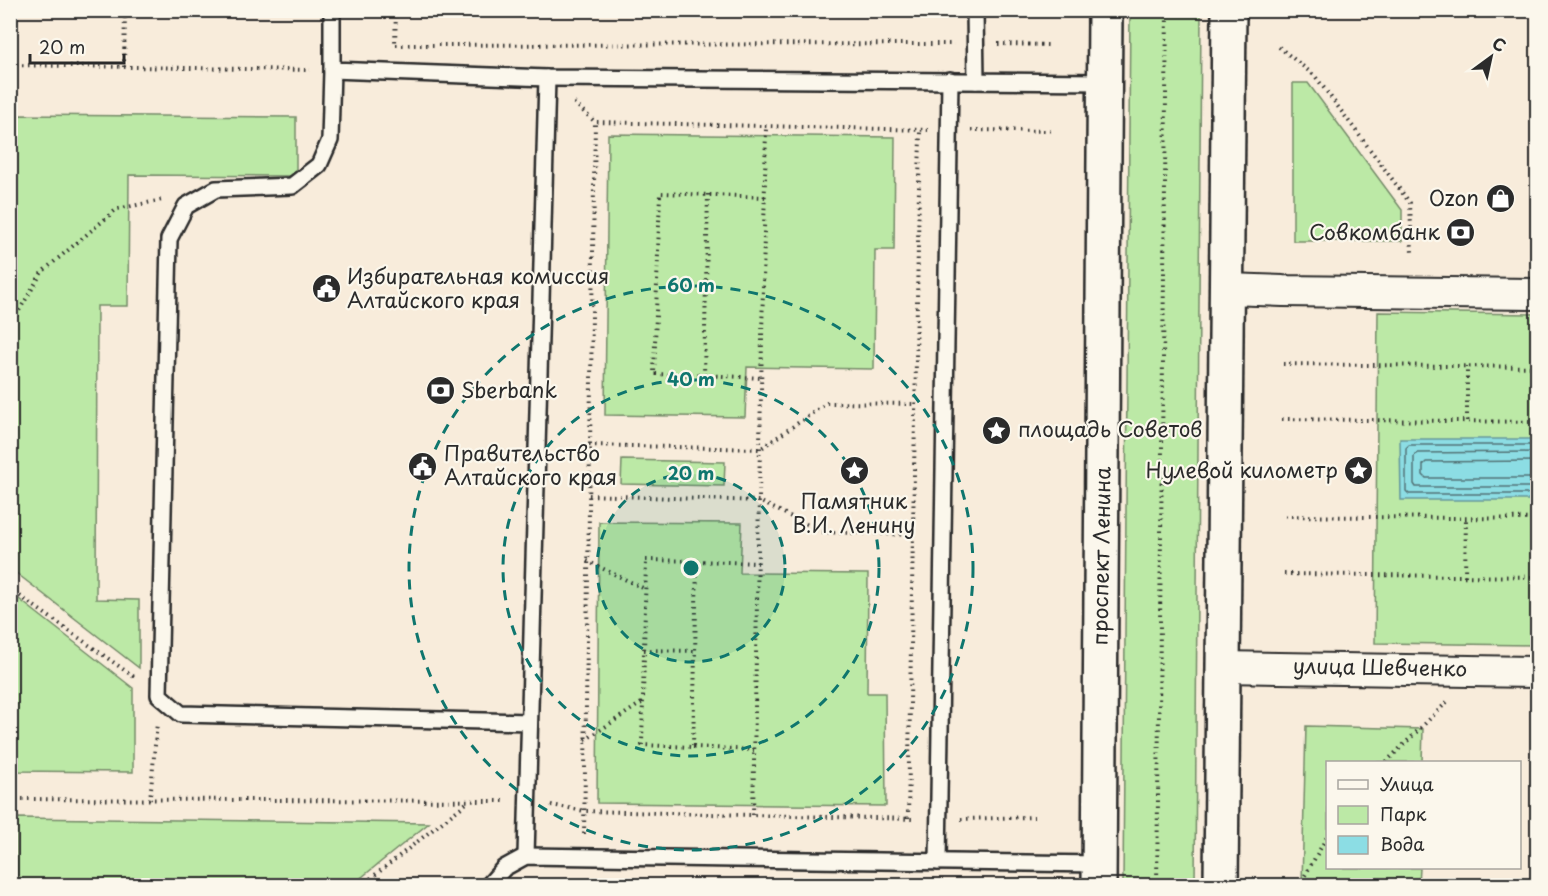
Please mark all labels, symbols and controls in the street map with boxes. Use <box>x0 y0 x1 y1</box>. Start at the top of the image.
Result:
scale bar <box>30 27 124 65</box>
north arrow <box>1461 27 1521 87</box>
text: С <box>1488 30 1511 57</box>
text: 20 m <box>39 33 85 60</box>
place label: Ozon <box>1429 181 1479 213</box>
shop icon: Ozon <box>1484 183 1516 215</box>
place label: Совкомбанк <box>1309 215 1441 247</box>
bank icon: Совкомбанк <box>1445 217 1477 249</box>
place label: Избирательная комиссия Алтайского края <box>347 259 609 315</box>
text: 60 m <box>667 271 715 298</box>
public building icon: Избирательная комиссия Алтайского края <box>310 273 342 305</box>
text: 40 m <box>667 365 715 392</box>
place label: Sberbank <box>461 373 557 405</box>
bank icon: Sberbank <box>424 375 456 407</box>
place label: площадь Советов <box>1018 412 1202 444</box>
place icon: площадь Советов <box>981 414 1013 446</box>
place label: Правительство Алтайского края <box>444 436 617 492</box>
public building icon: Правительство Алтайского края <box>407 450 439 482</box>
place label: Нулевой километр <box>1146 453 1338 485</box>
place icon: Памятник В.И. Ленину <box>838 455 870 487</box>
place icon: Нулевой километр <box>1343 455 1375 487</box>
text: 20 m <box>668 459 714 486</box>
street label: проспект Ленина <box>1082 466 1118 646</box>
place label: Памятник В.И. Ленину <box>792 484 916 540</box>
centre of rings <box>681 558 701 578</box>
street label: улица Шевченко <box>1293 648 1467 684</box>
legend <box>1326 761 1521 869</box>
text: Улица <box>1380 770 1434 797</box>
text: Парк <box>1380 800 1427 827</box>
text: Вода <box>1380 830 1425 857</box>

